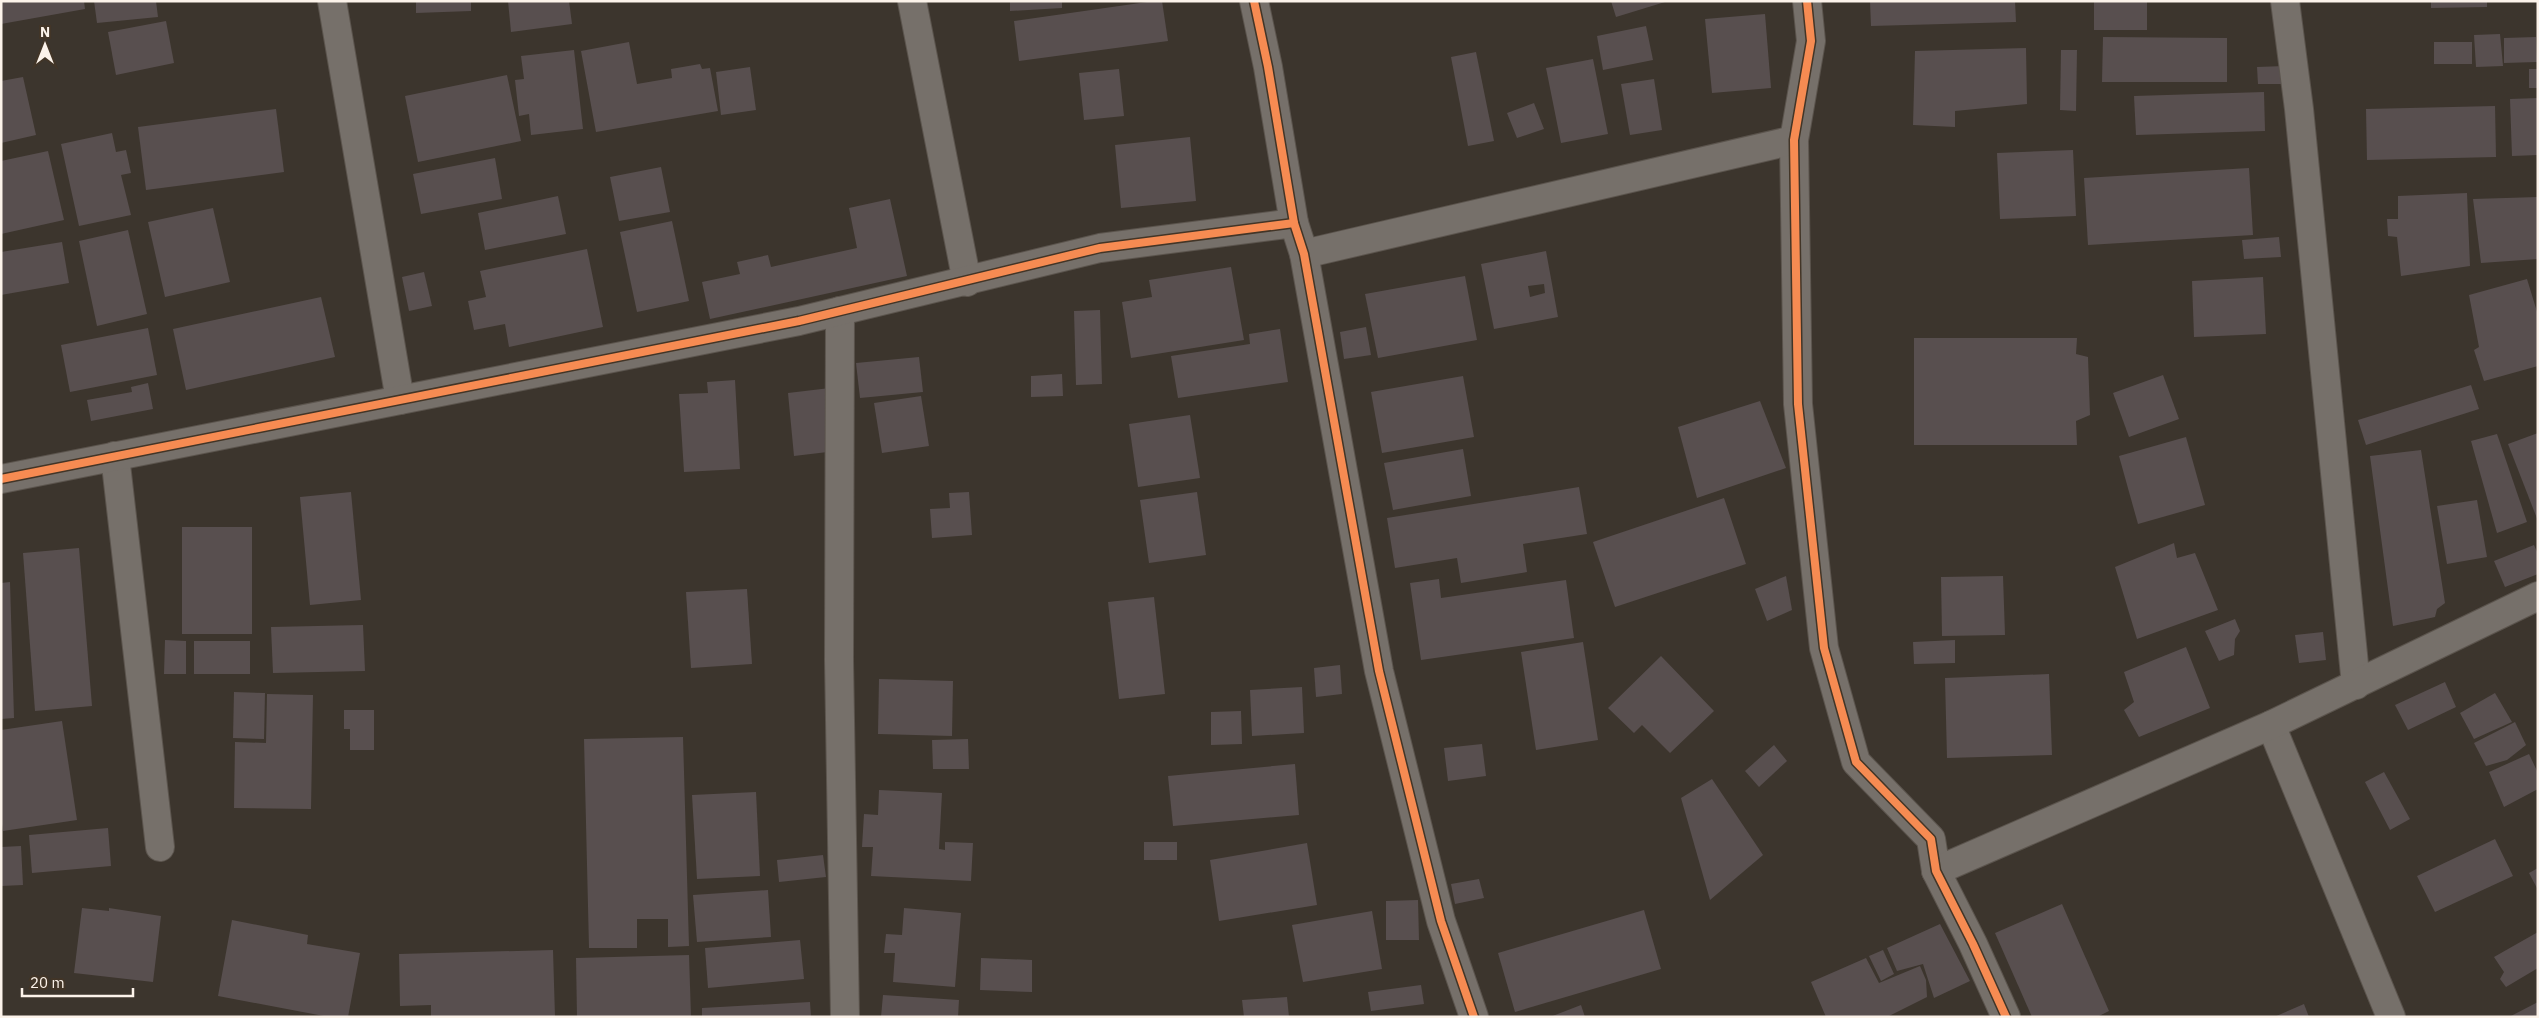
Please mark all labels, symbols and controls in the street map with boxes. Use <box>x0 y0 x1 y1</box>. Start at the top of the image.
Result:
north arrow <box>20 20 70 70</box>
text: N <box>40 23 50 41</box>
scale bar <box>22 966 134 998</box>
text: 20 m <box>30 973 65 992</box>

